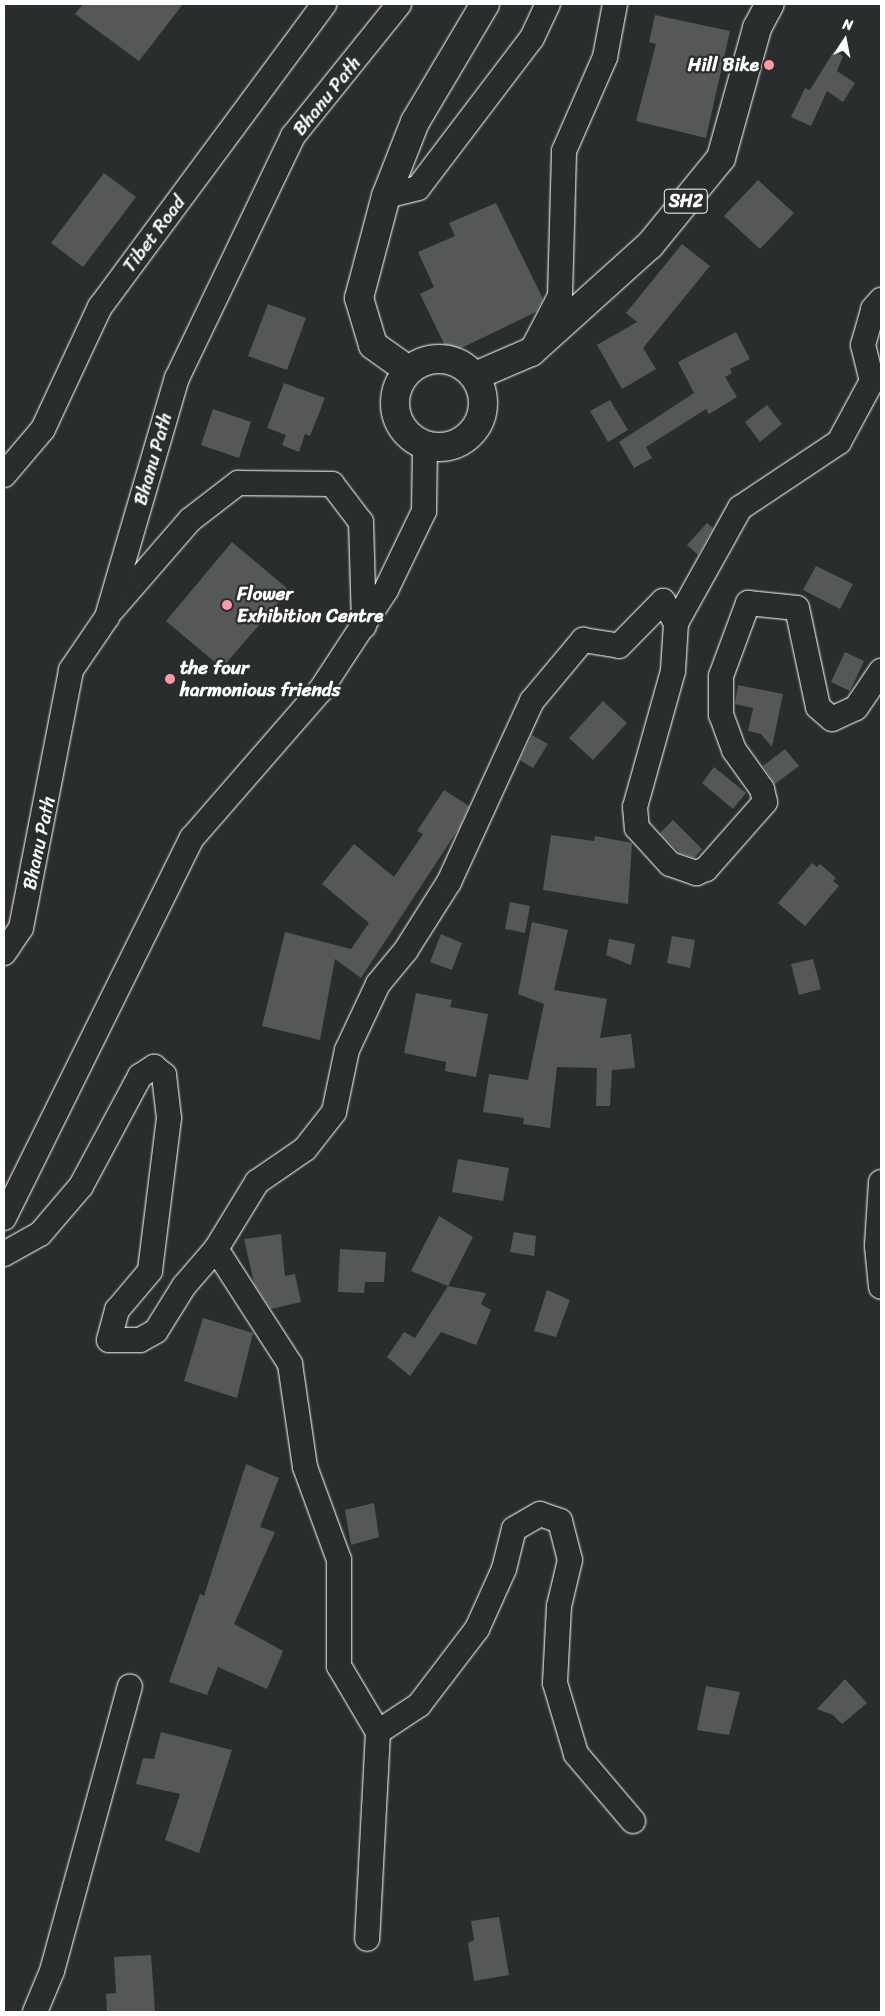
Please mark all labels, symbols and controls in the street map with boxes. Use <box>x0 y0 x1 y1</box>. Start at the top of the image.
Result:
text: N <box>841 12 855 38</box>
north arrow <box>820 15 870 65</box>
street label: Bhanu Path <box>288 51 366 141</box>
place label: Hill Bike <box>687 54 759 76</box>
marker: Hill Bike <box>763 59 775 71</box>
road number: SH2 <box>664 186 708 217</box>
street label: Tibet Road <box>118 191 190 277</box>
street label: Bhanu Path <box>129 410 177 508</box>
place label: Flower Exhibition Centre <box>237 583 384 627</box>
marker: Flower Exhibition Centre <box>221 599 233 611</box>
place label: the four harmonious friends <box>180 657 341 701</box>
marker: the four harmonious friends <box>164 673 176 685</box>
street label: Bhanu Path <box>18 794 60 892</box>

